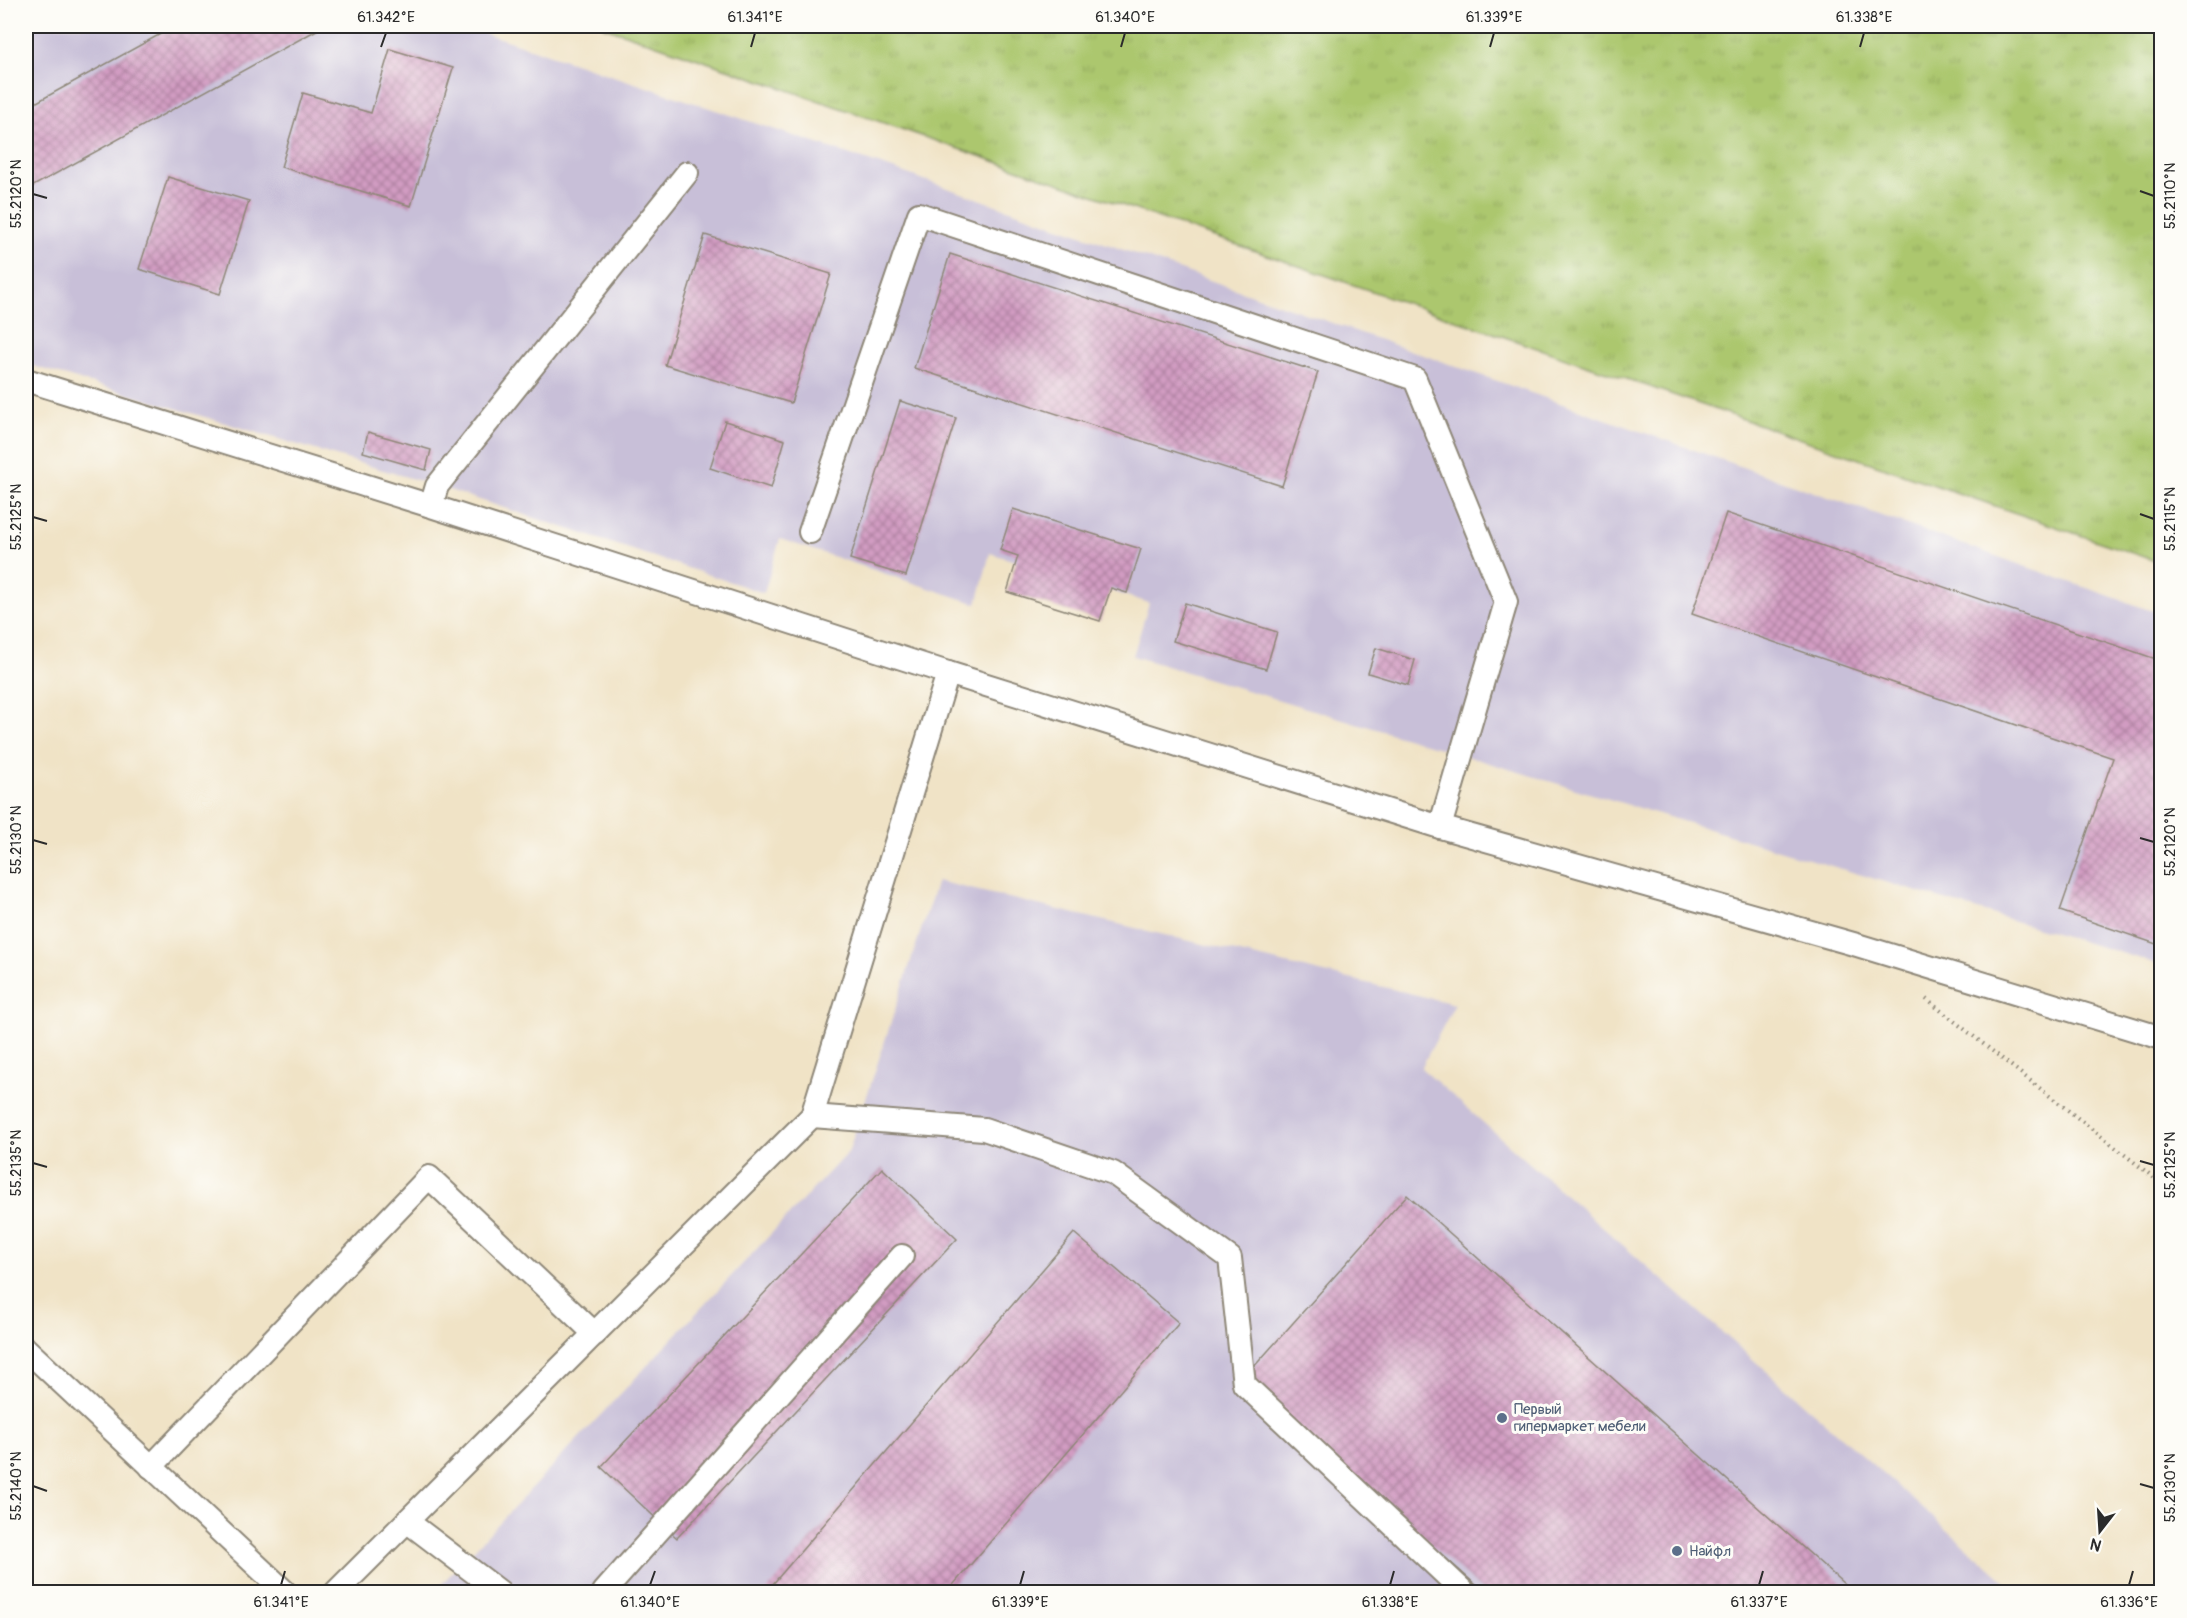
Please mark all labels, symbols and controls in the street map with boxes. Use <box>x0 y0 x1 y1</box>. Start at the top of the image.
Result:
text: 61.342°E <box>357 8 415 27</box>
text: 61.341°E <box>727 8 783 27</box>
text: 61.340°E <box>1095 8 1155 27</box>
text: 61.339°E <box>1466 8 1523 27</box>
text: 61.338°E <box>1836 8 1892 27</box>
text: 55.2120°N <box>7 159 26 229</box>
text: 55.2110°N <box>2161 163 2180 229</box>
text: 55.2125°N <box>7 483 26 551</box>
text: 55.2115°N <box>2161 487 2180 551</box>
text: 55.2130°N <box>7 805 26 875</box>
text: 55.2120°N <box>2161 807 2180 877</box>
text: 55.2135°N <box>7 1129 26 1197</box>
text: 55.2125°N <box>2161 1131 2180 1199</box>
place label: Первый гипермаркет мебели <box>1514 1400 1646 1436</box>
marker: Первый гипермаркет мебели <box>1495 1411 1509 1425</box>
text: 55.2140°N <box>7 1451 26 1521</box>
text: 55.2130°N <box>2161 1453 2180 1523</box>
north arrow <box>2070 1501 2130 1561</box>
text: N <box>2088 1533 2104 1556</box>
place label: Найфл <box>1689 1542 1731 1561</box>
marker: Найфл <box>1670 1544 1684 1558</box>
text: 61.341°E <box>253 1593 309 1612</box>
text: 61.340°E <box>620 1593 680 1612</box>
text: 61.339°E <box>992 1593 1049 1612</box>
text: 61.338°E <box>1362 1593 1418 1612</box>
text: 61.337°E <box>1731 1593 1788 1612</box>
text: 61.336°E <box>2100 1593 2158 1612</box>

